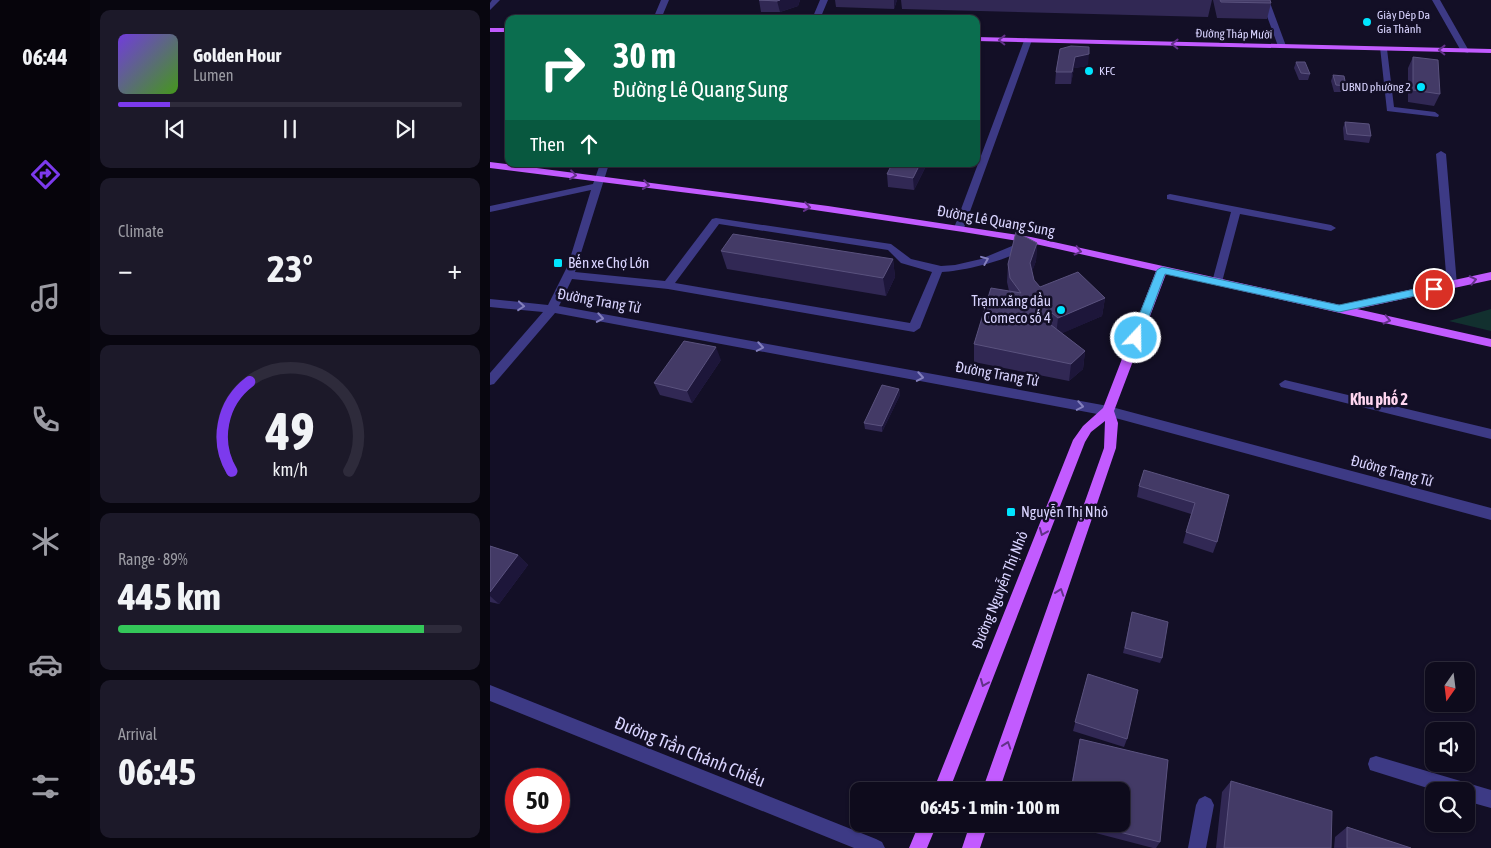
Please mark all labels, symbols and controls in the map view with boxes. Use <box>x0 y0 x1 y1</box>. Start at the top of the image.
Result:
place label: Giày Dép Da Gia Thành <box>1377 8 1430 36</box>
marker: Giày Dép Da Gia Thành <box>1361 16 1373 28</box>
street label: Đường Tháp Mười <box>1195 26 1273 42</box>
icon: right <box>530 35 595 100</box>
text: 30 m <box>613 35 676 75</box>
one-way arrow <box>998 35 1006 45</box>
one-way arrow <box>1171 39 1178 49</box>
text: 06:44 <box>22 44 68 70</box>
text: Golden Hour <box>193 44 281 66</box>
one-way arrow <box>1438 45 1446 55</box>
place label: KFC <box>1099 64 1116 78</box>
marker: KFC <box>1083 65 1095 77</box>
text: Lumen <box>193 66 233 84</box>
text: Đường Lê Quang Sung <box>613 76 788 102</box>
place label: UBND phường 2 <box>1342 80 1411 94</box>
marker: UBND phường 2 <box>1415 81 1427 93</box>
icon: previous <box>161 115 189 143</box>
icon: pause <box>276 115 304 143</box>
icon: next <box>391 115 419 143</box>
icon: ahead <box>575 130 603 158</box>
text: Then <box>530 133 565 155</box>
icon: directions <box>28 157 63 192</box>
one-way arrow <box>569 169 577 180</box>
one-way arrow <box>642 179 650 189</box>
one-way arrow <box>803 201 811 212</box>
street label: Đường Lê Quang Sung <box>936 202 1057 239</box>
text: Climate <box>118 222 164 240</box>
one-way arrow <box>1074 245 1083 256</box>
text: 23° <box>267 247 313 290</box>
text: − <box>118 253 133 285</box>
text: + <box>447 253 462 285</box>
place label: Bến xe Chợ Lớn <box>568 254 649 271</box>
one-way arrow <box>980 256 989 266</box>
marker: Bến xe Chợ Lớn <box>552 257 564 269</box>
pin <box>1413 268 1455 310</box>
icon: arrive <box>1420 275 1448 303</box>
one-way arrow <box>1468 276 1477 286</box>
icon: music <box>28 280 63 315</box>
street label: Đường Trang Tử <box>556 285 643 316</box>
place label: Trạm xăng dầu Comeco số 4 <box>971 292 1051 326</box>
one-way arrow <box>517 300 525 311</box>
marker: Trạm xăng dầu Comeco số 4 <box>1055 304 1067 316</box>
position arrow <box>1109 311 1161 363</box>
one-way arrow <box>596 312 605 322</box>
one-way arrow <box>1383 314 1391 324</box>
one-way arrow <box>756 342 764 352</box>
street label: Đường Trang Tử <box>954 358 1041 389</box>
one-way arrow <box>915 371 924 381</box>
district label: Khu phố 2 <box>1350 389 1408 408</box>
one-way arrow <box>1075 400 1084 411</box>
text: 49 <box>265 401 314 461</box>
icon: phone <box>28 402 63 437</box>
street label: Đường Trang Tử <box>1349 451 1436 490</box>
text: km/h <box>272 459 308 480</box>
place label: Nguyễn Thị Nhỏ <box>1021 503 1108 520</box>
marker: Nguyễn Thị Nhỏ <box>1005 506 1017 518</box>
icon: climate <box>28 524 63 559</box>
one-way arrow <box>1039 527 1050 536</box>
street label: Đường Nguyễn Thị Nhỏ <box>968 528 1031 651</box>
text: Range · 89% <box>118 550 188 568</box>
text: 445 km <box>118 575 221 618</box>
one-way arrow <box>1055 588 1065 597</box>
icon: car <box>28 647 63 682</box>
north arrow <box>1425 662 1475 712</box>
map controls <box>1425 662 1475 832</box>
one-way arrow <box>979 679 989 687</box>
street label: Đường Trần Chánh Chiếu <box>612 711 769 791</box>
button: sound <box>1425 722 1475 772</box>
text: Arrival <box>118 725 157 743</box>
one-way arrow <box>1001 741 1011 750</box>
text: 06:45 <box>118 750 196 793</box>
speed limit sign: 50 <box>505 768 570 833</box>
icon: filters <box>28 769 63 804</box>
button: search <box>1425 782 1475 832</box>
text: 06:45 · 1 min · 100 m <box>920 796 1060 818</box>

